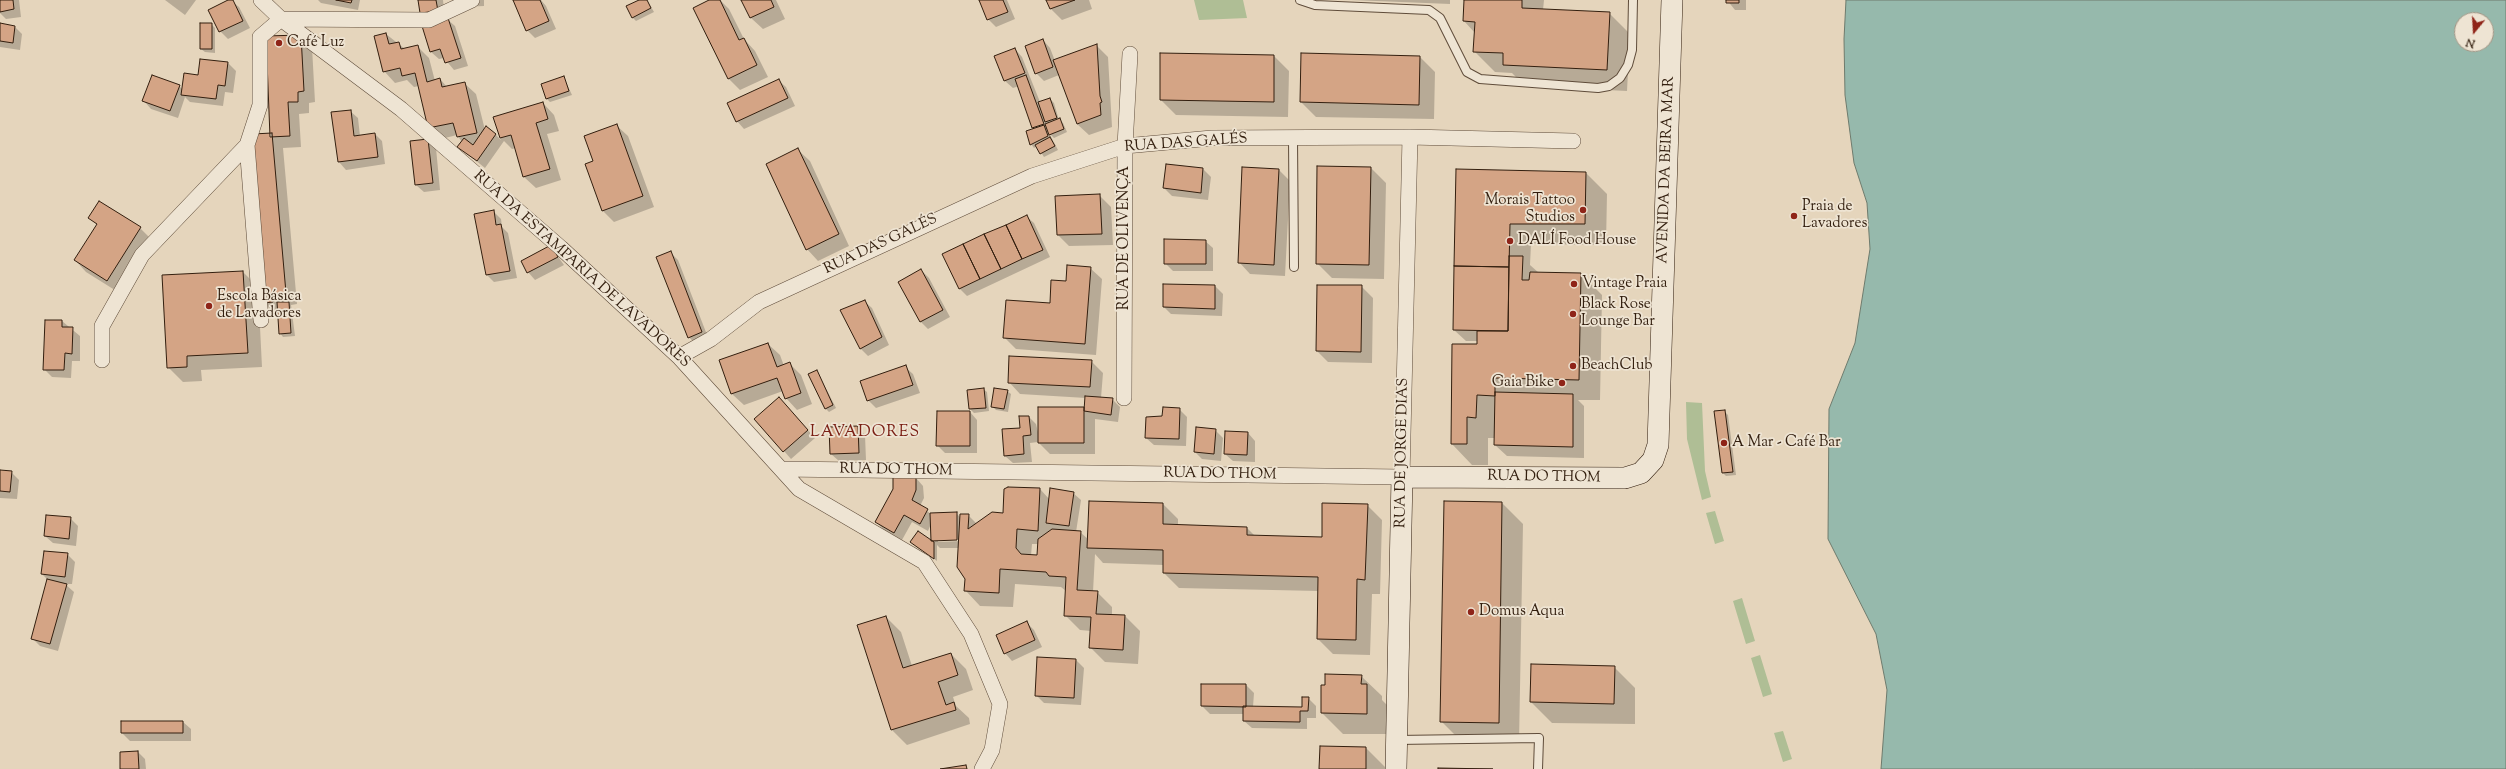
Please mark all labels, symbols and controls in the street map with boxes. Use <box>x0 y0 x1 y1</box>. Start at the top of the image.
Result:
north arrow <box>2454 12 2494 52</box>
text: N <box>2464 33 2477 51</box>
place label: Café Luz <box>287 34 344 52</box>
marker: Café Luz <box>274 38 284 48</box>
street label: AVENIDA DA BEIRA MAR <box>1655 76 1679 264</box>
street label: RUA DAS GALÉS <box>1124 131 1248 157</box>
street label: RUA DE OLIVENÇA <box>1116 166 1134 310</box>
street label: RUA DA ESTAMPARIA DE LAVADORES <box>469 168 693 372</box>
place label: Morais Tattoo Studios <box>1485 192 1575 227</box>
place label: Praia de Lavadores <box>1802 198 1867 233</box>
marker: Morais Tattoo Studios <box>1578 205 1588 215</box>
street label: RUA DAS GALÉS <box>821 211 941 279</box>
marker: Praia de Lavadores <box>1789 211 1799 221</box>
place label: DALÍ Food House <box>1518 232 1636 250</box>
marker: DALÍ Food House <box>1505 236 1515 246</box>
place label: Vintage Praia <box>1582 275 1667 293</box>
marker: Vintage Praia <box>1569 279 1579 289</box>
place label: Escola Básica de Lavadores <box>217 288 301 323</box>
place label: Black Rose Lounge Bar <box>1581 296 1655 331</box>
marker: Escola Básica de Lavadores <box>204 301 214 311</box>
marker: Black Rose Lounge Bar <box>1568 309 1578 319</box>
place label: BeachClub <box>1581 357 1652 375</box>
marker: BeachClub <box>1568 361 1578 371</box>
place label: Gaia Bike <box>1492 374 1554 392</box>
street label: RUA DE JORGE DIAS <box>1393 378 1413 528</box>
marker: Gaia Bike <box>1557 378 1567 388</box>
district label: LAVADORES <box>810 423 920 443</box>
place label: A Mar - Café Bar <box>1732 434 1841 452</box>
marker: A Mar - Café Bar <box>1719 438 1729 448</box>
street label: RUA DO THOM <box>839 461 953 481</box>
street label: RUA DO THOM <box>1163 465 1277 485</box>
street label: RUA DO THOM <box>1487 468 1601 488</box>
place label: Domus Aqua <box>1479 603 1564 621</box>
marker: Domus Aqua <box>1466 607 1476 617</box>

